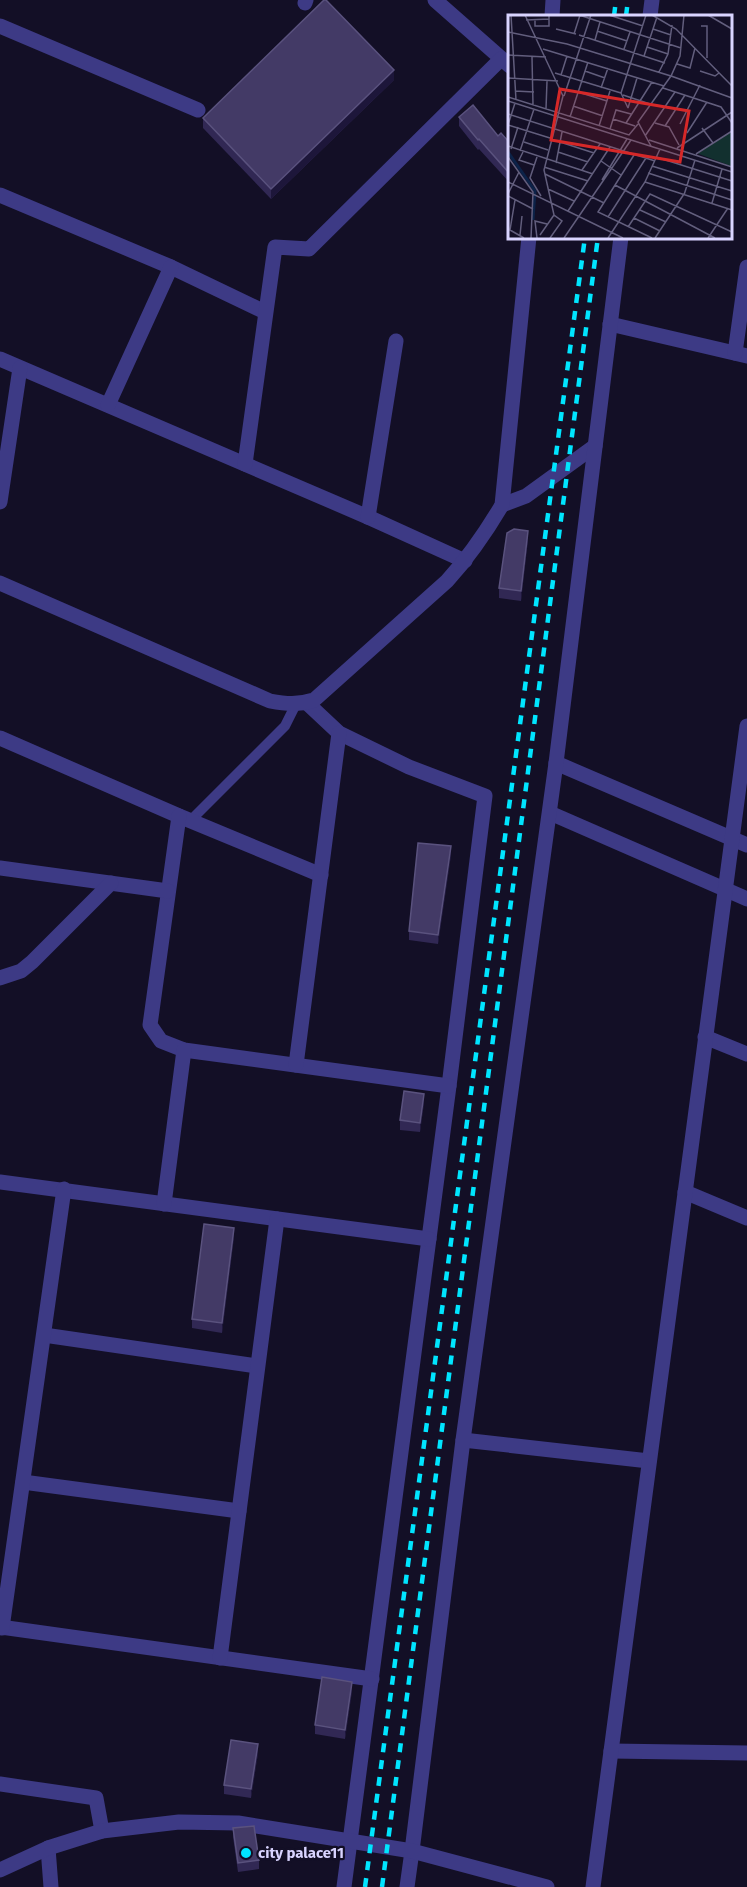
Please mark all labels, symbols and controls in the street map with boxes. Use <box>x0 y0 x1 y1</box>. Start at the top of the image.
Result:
inset map <box>508 15 732 238</box>
place label: city palace11 <box>258 1844 344 1862</box>
marker: city palace11 <box>239 1846 253 1860</box>

